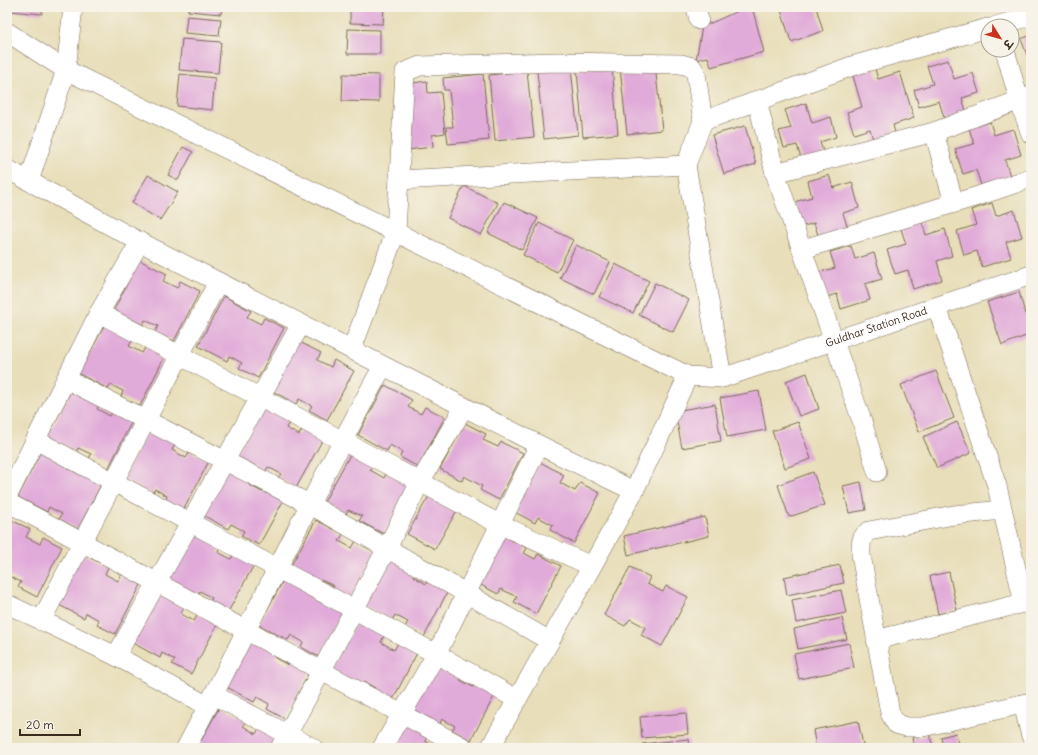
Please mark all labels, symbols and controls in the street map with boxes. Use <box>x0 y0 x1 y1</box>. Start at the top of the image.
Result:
north arrow <box>980 18 1020 58</box>
text: उ <box>999 36 1016 52</box>
street label: Guldhar Station Road <box>824 303 929 350</box>
scale bar <box>20 711 80 737</box>
text: 20 m <box>26 717 54 732</box>

